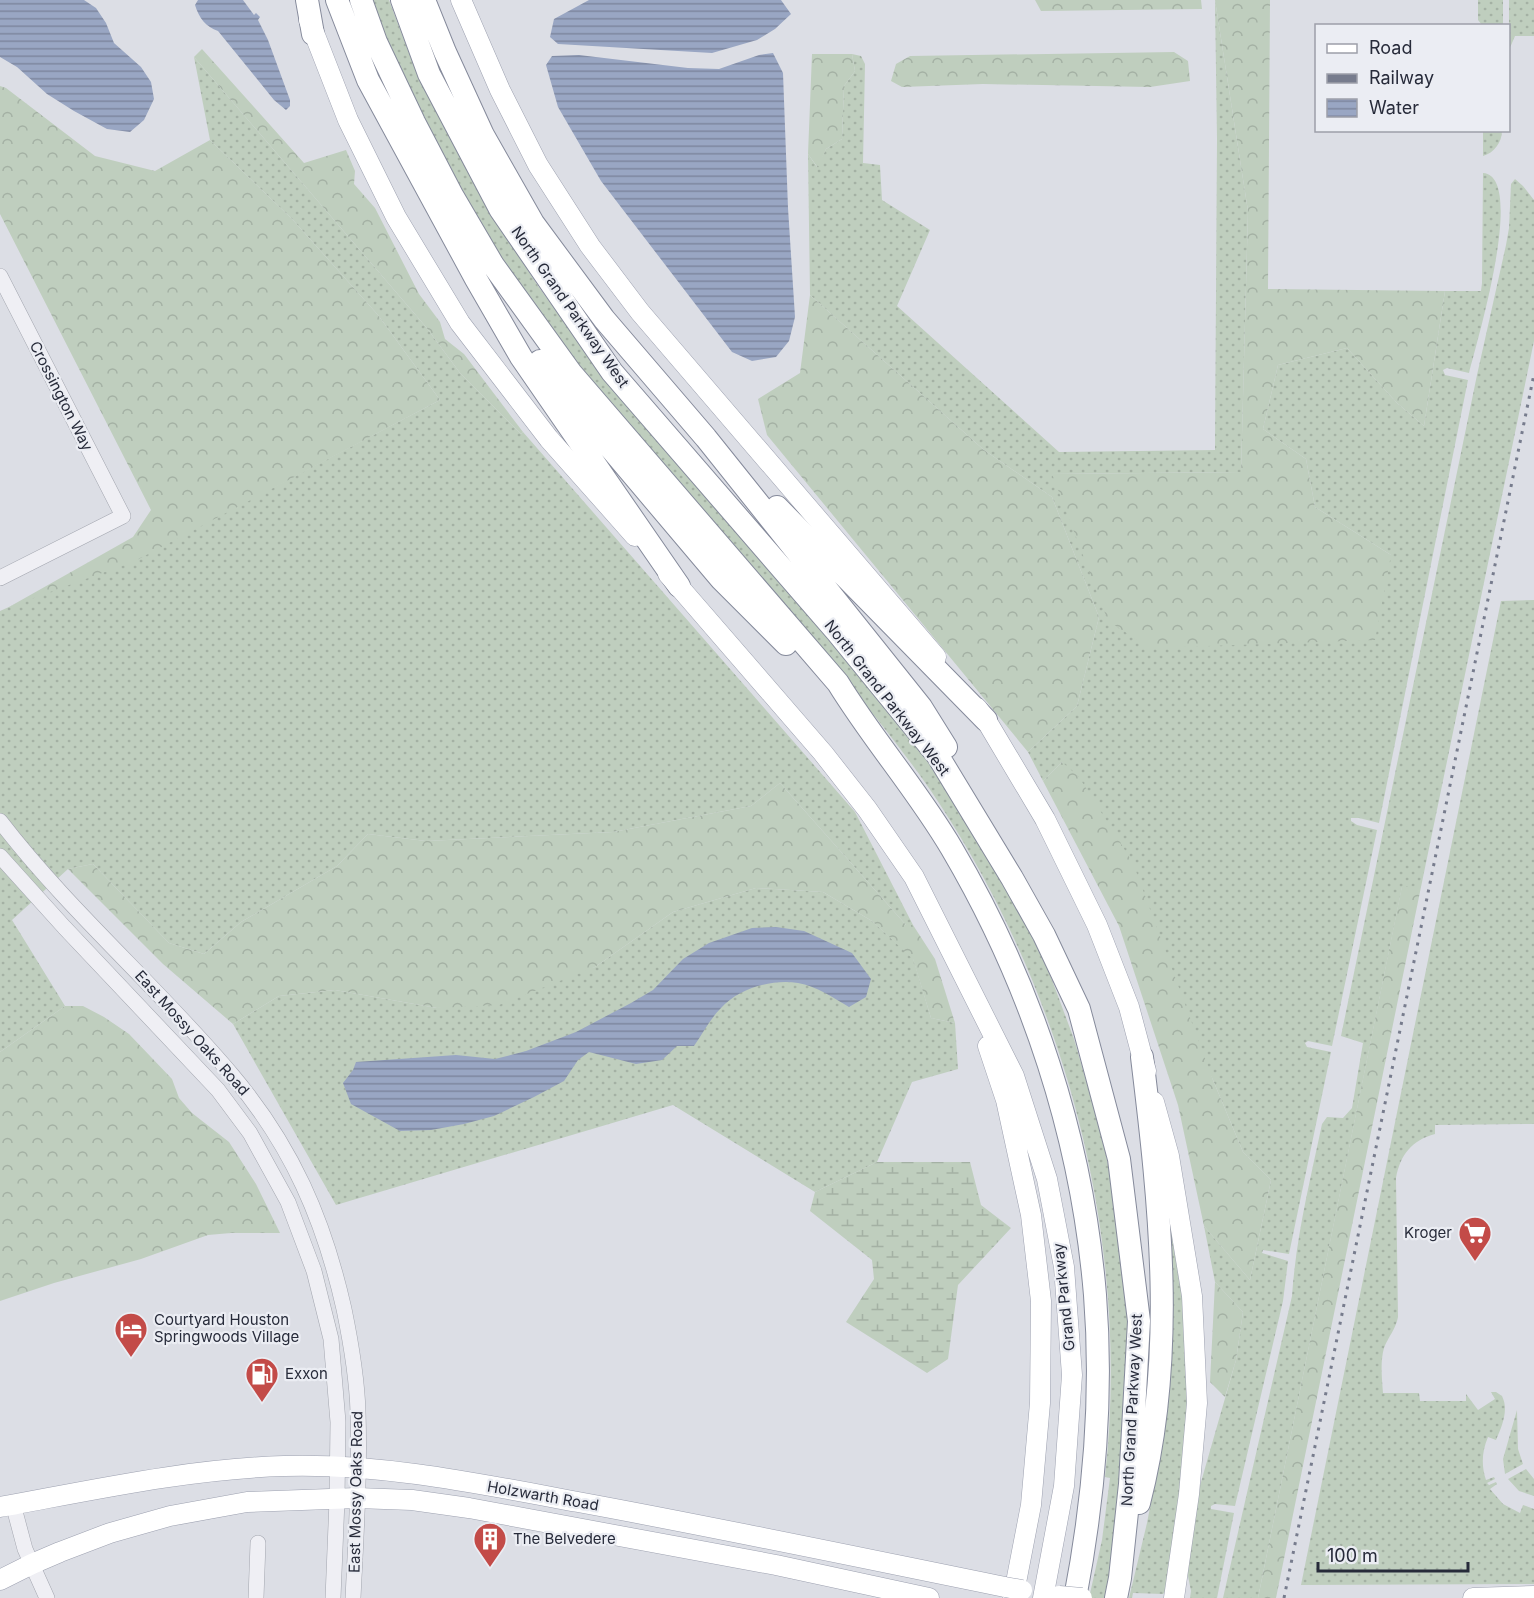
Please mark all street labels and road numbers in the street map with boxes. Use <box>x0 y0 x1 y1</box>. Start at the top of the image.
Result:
street label: North Grand Parkway West <box>507 222 633 391</box>
street label: Crossington Way <box>26 338 97 454</box>
street label: North Grand Parkway West <box>821 616 954 779</box>
street label: East Mossy Oaks Road <box>131 966 254 1099</box>
street label: Grand Parkway <box>1048 1242 1079 1352</box>
street label: North Grand Parkway West <box>1117 1313 1146 1507</box>
street label: East Mossy Oaks Road <box>345 1411 366 1573</box>
street label: Holzwarth Road <box>486 1476 600 1515</box>

